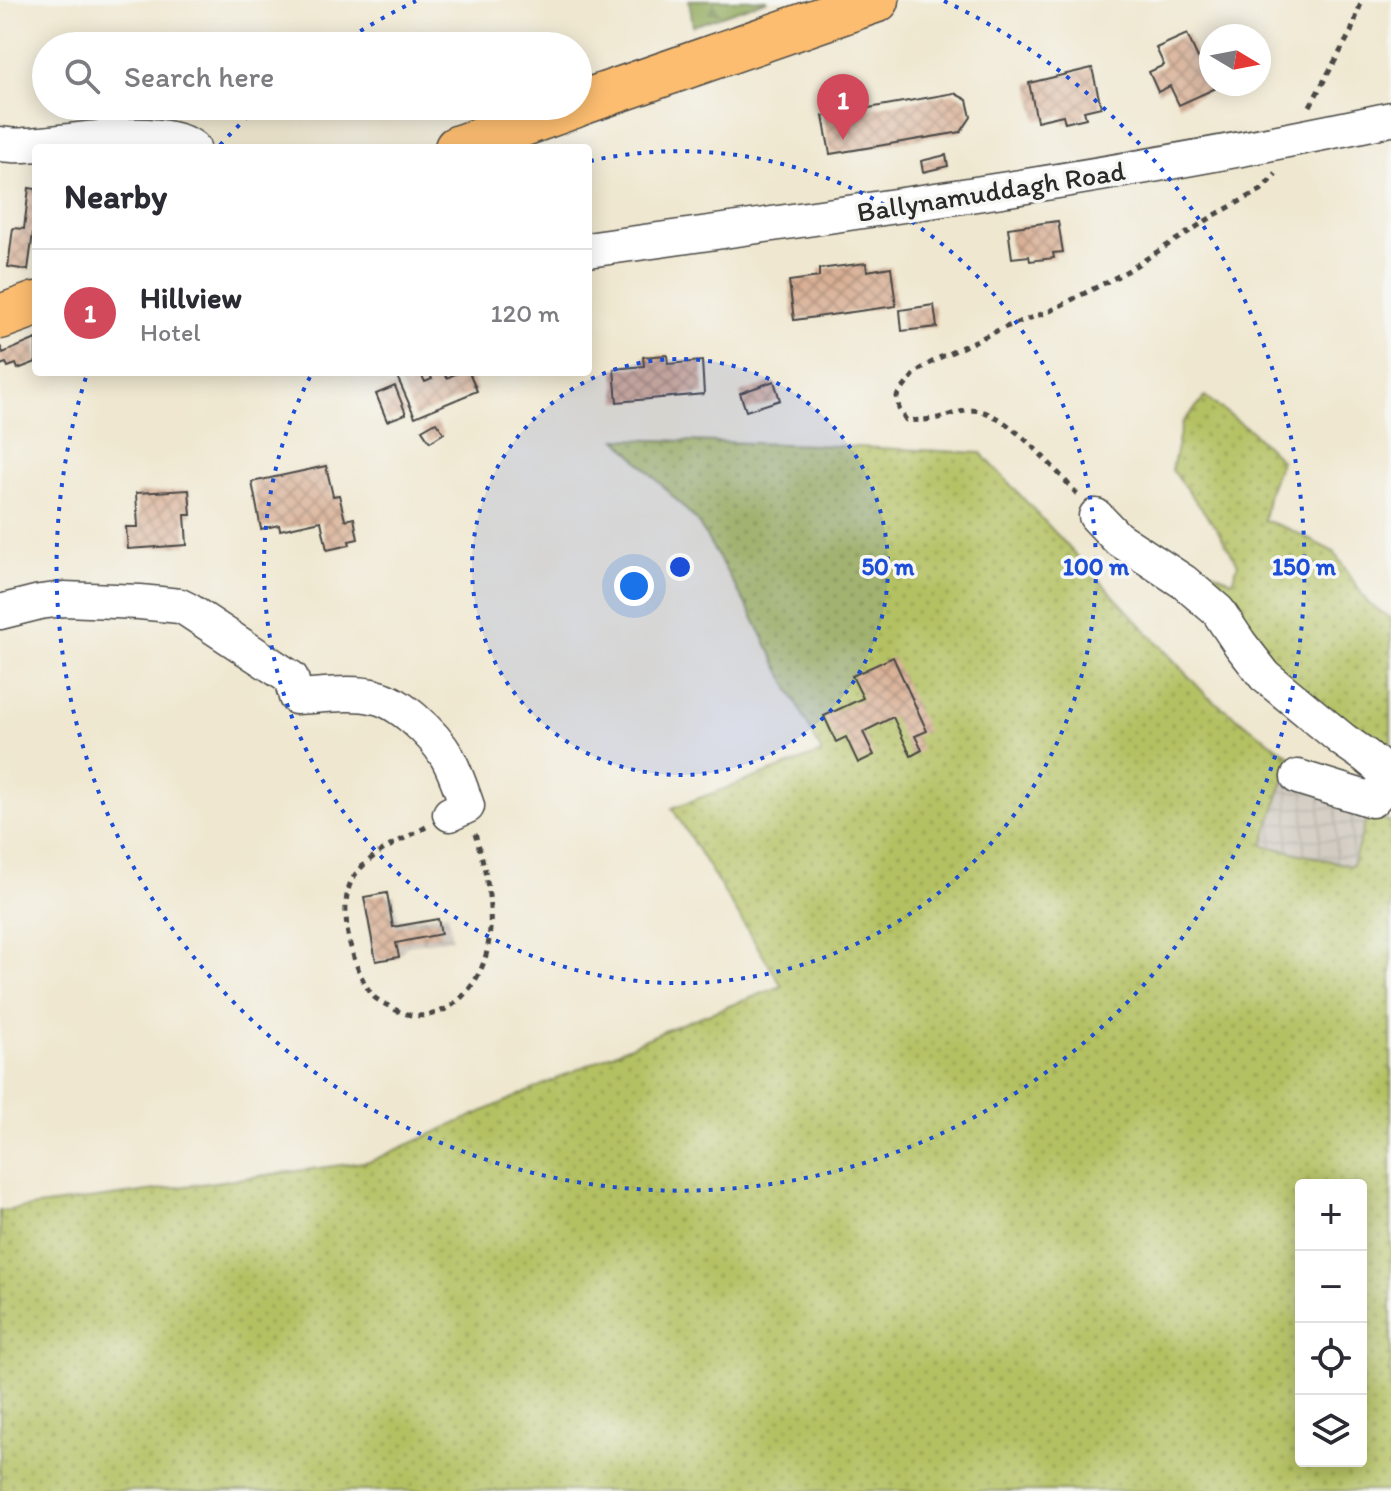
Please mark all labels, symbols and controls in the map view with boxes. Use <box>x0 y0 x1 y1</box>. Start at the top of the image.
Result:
north arrow <box>1199 24 1271 96</box>
search box <box>32 32 592 120</box>
icon: search <box>60 54 104 98</box>
text: Search here <box>124 58 274 95</box>
pin: 1 <box>817 74 869 140</box>
street label: Ballynamuddagh Road <box>854 153 1128 229</box>
text: Nearby <box>64 176 167 217</box>
text: Hillview <box>140 279 242 316</box>
text: 1 <box>84 297 96 329</box>
text: 120 m <box>491 297 560 329</box>
text: Hotel <box>140 316 201 348</box>
text: 50 m <box>862 552 915 581</box>
text: 100 m <box>1063 552 1130 581</box>
text: 150 m <box>1272 552 1337 581</box>
centre of rings <box>666 553 694 581</box>
your location <box>614 566 654 606</box>
map controls <box>1295 1179 1367 1467</box>
button: + <box>1295 1179 1367 1251</box>
button: − <box>1295 1251 1367 1323</box>
button: locate <box>1295 1323 1367 1395</box>
button: layers <box>1295 1395 1367 1467</box>

